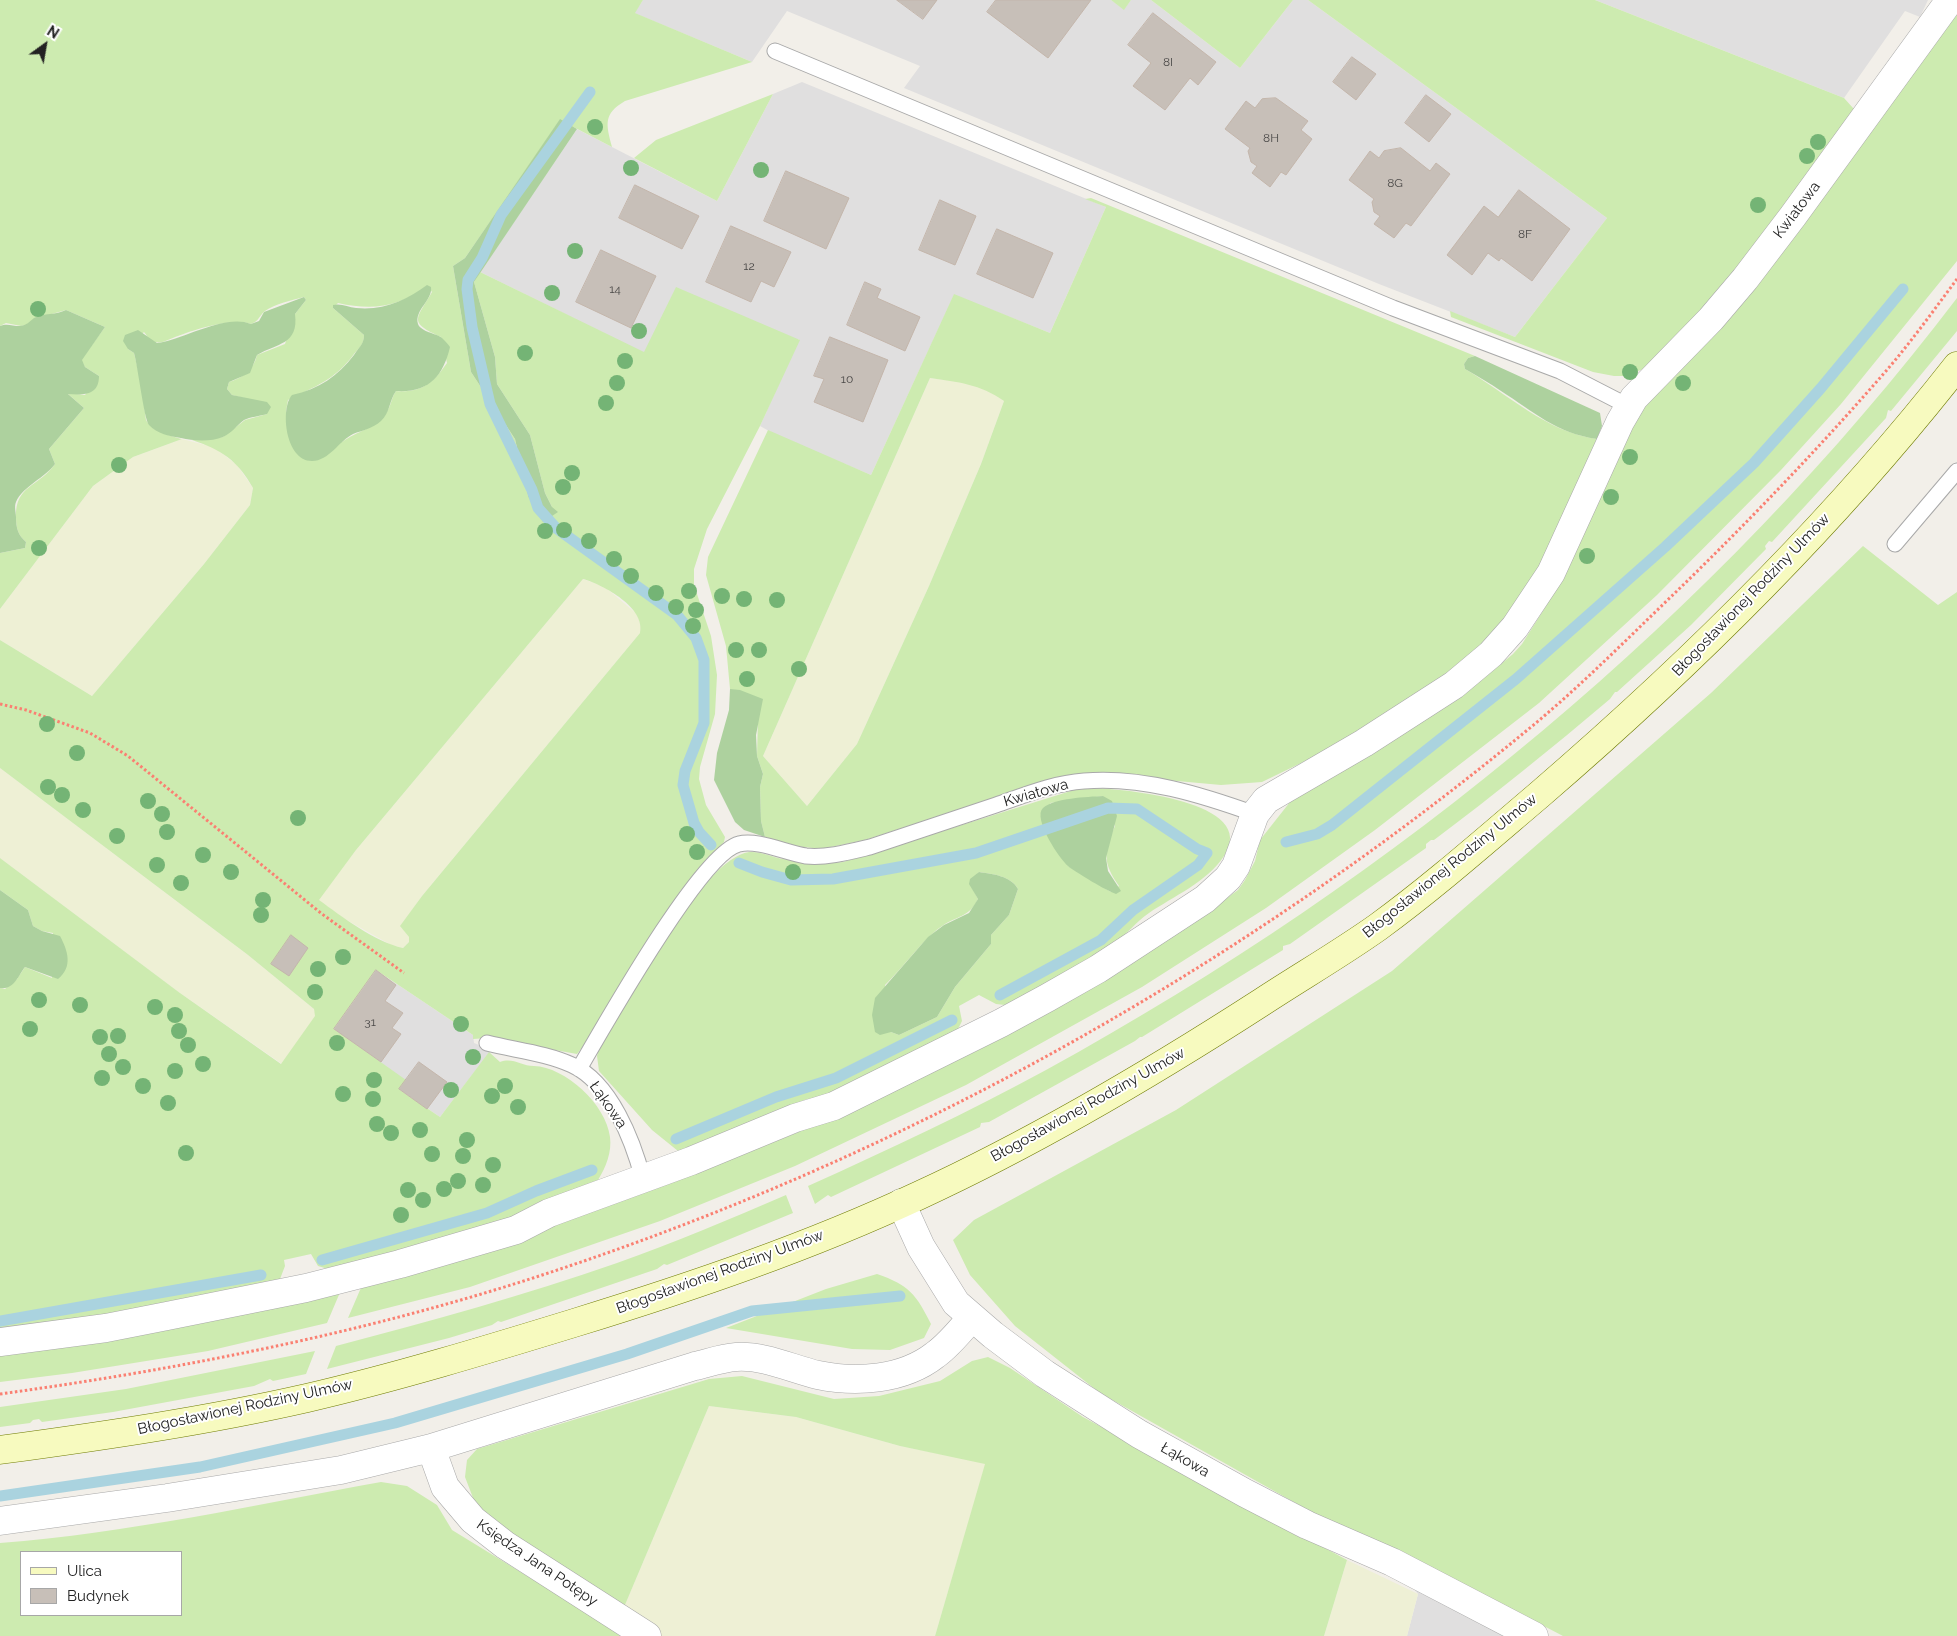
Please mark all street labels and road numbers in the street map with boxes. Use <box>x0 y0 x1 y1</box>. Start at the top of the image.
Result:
street label: Kwiatowa <box>1770 178 1824 242</box>
street label: Błogosławionej Rodziny Ulmów <box>1668 510 1834 680</box>
street label: Kwiatowa <box>1002 775 1070 811</box>
street label: Błogosławionej Rodziny Ulmów <box>1359 790 1541 942</box>
street label: Błogosławionej Rodziny Ulmów <box>988 1044 1188 1166</box>
street label: Łąkowa <box>585 1078 631 1132</box>
street label: Błogosławionej Rodziny Ulmów <box>614 1226 826 1318</box>
street label: Błogosławionej Rodziny Ulmów <box>136 1375 354 1439</box>
street label: Łąkowa <box>1157 1439 1213 1481</box>
street label: Księdza Jana Potępy <box>473 1516 601 1610</box>

